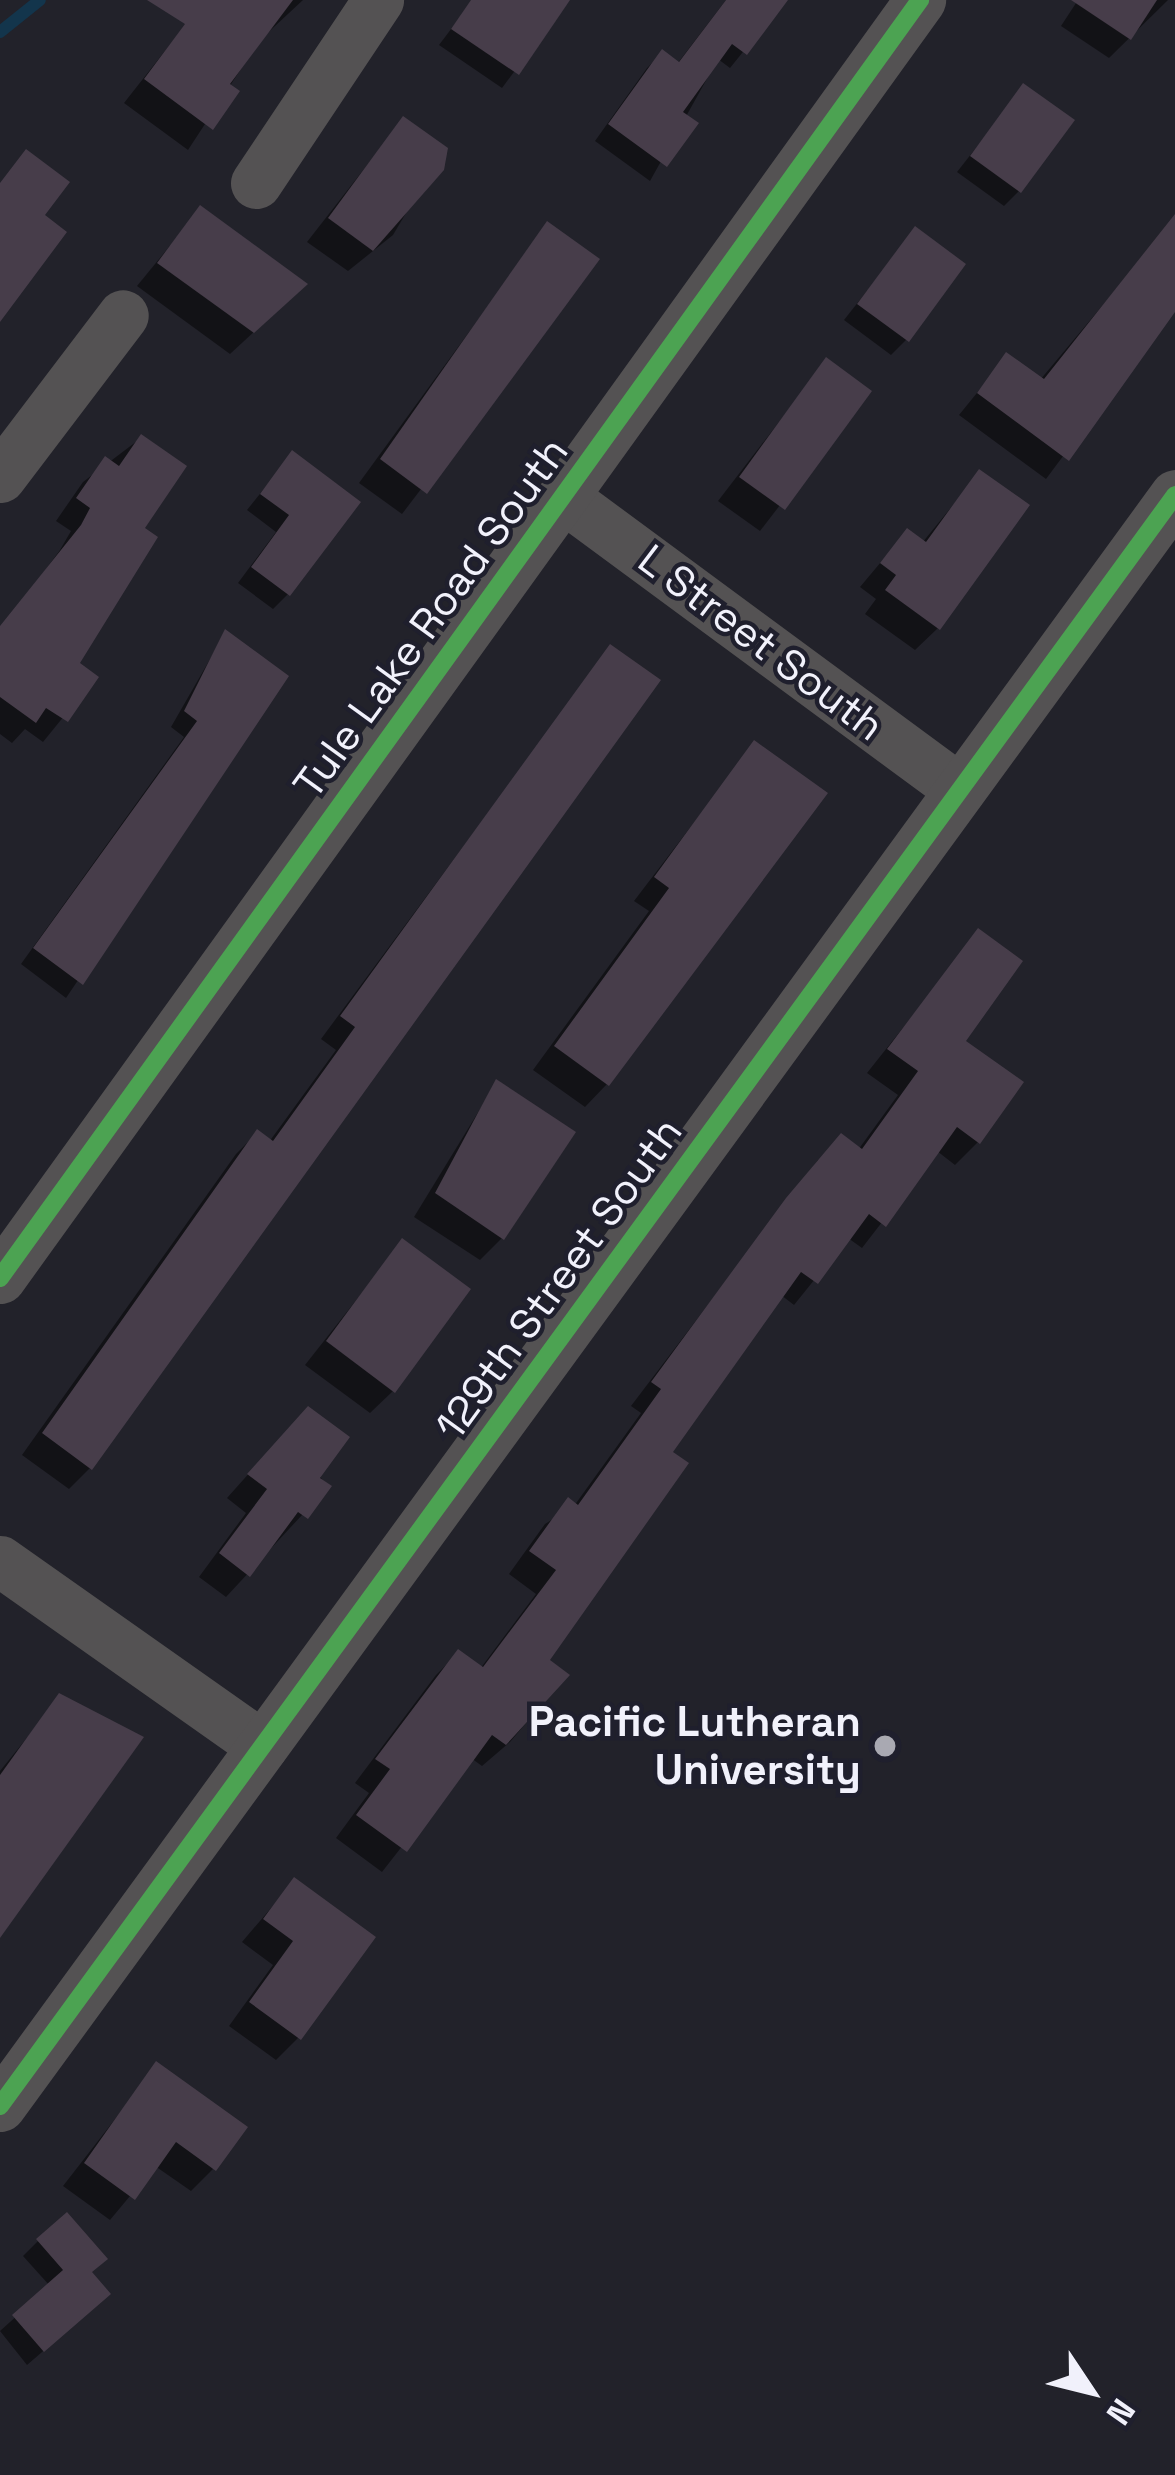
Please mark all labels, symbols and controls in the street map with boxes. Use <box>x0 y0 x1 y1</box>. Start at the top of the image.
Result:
street label: Tule Lake Road South <box>283 428 579 808</box>
street label: L Street South <box>628 534 894 752</box>
street label: 129th Street South <box>425 1108 693 1450</box>
place label: Pacific Lutheran University <box>529 1697 861 1796</box>
marker: Pacific Lutheran University <box>872 1733 898 1759</box>
north arrow <box>1031 2331 1151 2451</box>
text: N <box>1097 2391 1144 2433</box>

